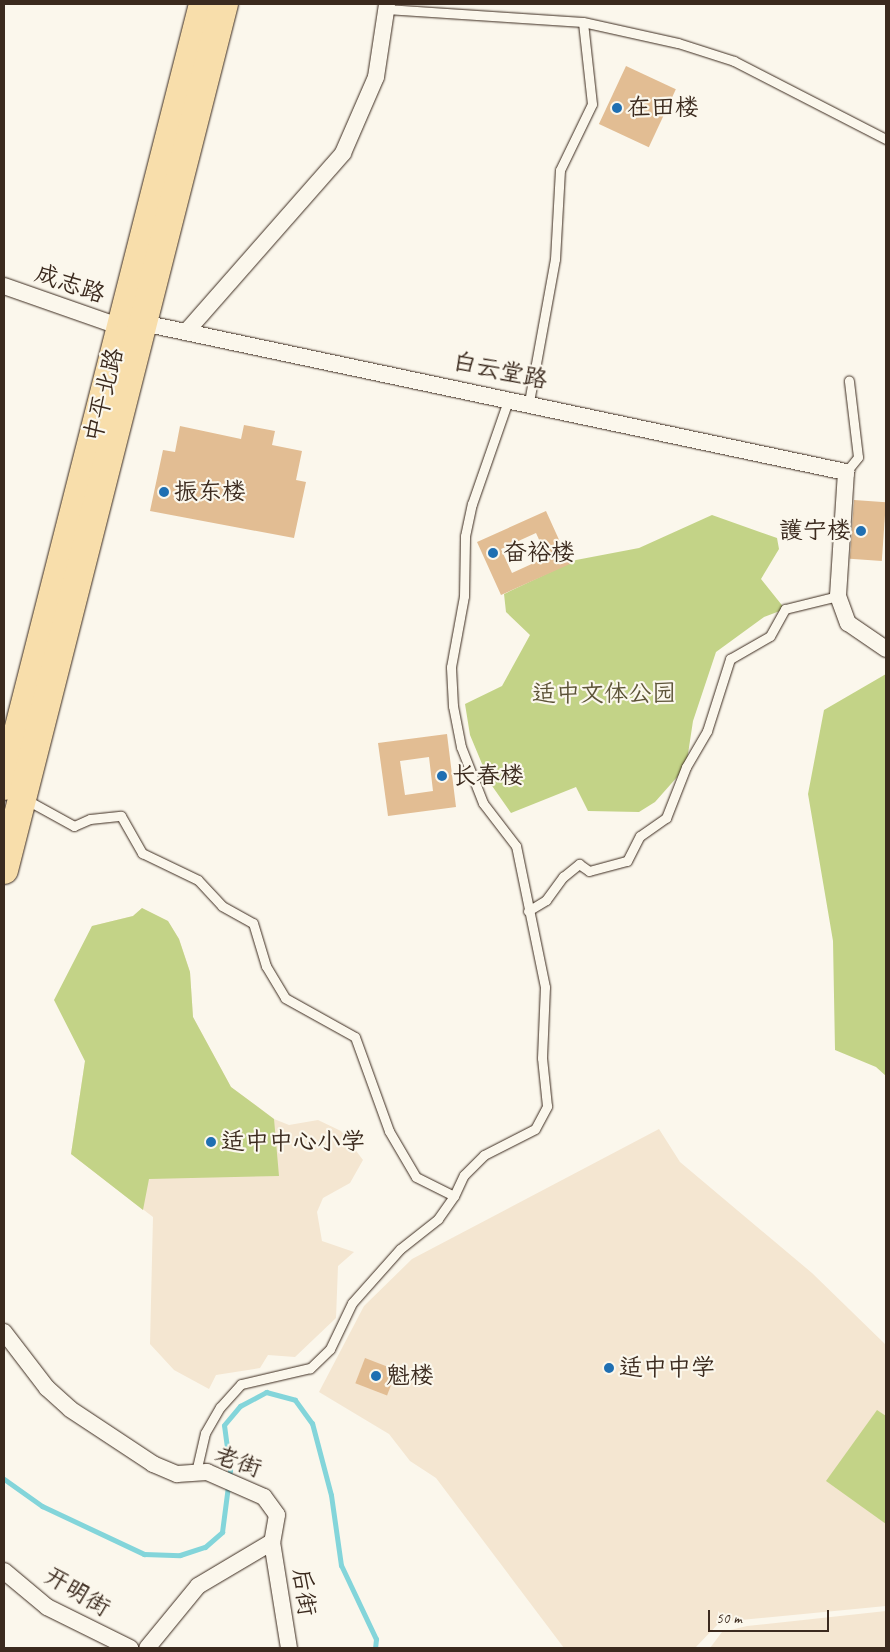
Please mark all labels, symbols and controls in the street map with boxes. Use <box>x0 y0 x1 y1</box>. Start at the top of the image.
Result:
place label: 在田楼 <box>627 94 699 122</box>
marker: 在田楼 <box>611 102 623 114</box>
street label: 成志路 <box>31 259 109 309</box>
street label: 中平北路 <box>78 345 130 445</box>
street label: 白云堂路 <box>450 347 550 395</box>
place label: 振东楼 <box>174 478 246 506</box>
marker: 振东楼 <box>158 486 170 498</box>
place label: 護宁楼 <box>779 517 851 545</box>
marker: 護宁楼 <box>855 525 867 537</box>
place label: 奋裕楼 <box>503 539 575 567</box>
marker: 奋裕楼 <box>487 547 499 559</box>
park label: 适中文体公园 <box>532 680 676 708</box>
place label: 长春楼 <box>452 762 524 790</box>
marker: 长春楼 <box>436 770 448 782</box>
place label: 适中中心小学 <box>221 1128 365 1156</box>
marker: 适中中心小学 <box>205 1136 217 1148</box>
place label: 适中中学 <box>619 1354 715 1382</box>
place label: 魁楼 <box>386 1362 434 1390</box>
marker: 适中中学 <box>603 1362 615 1374</box>
marker: 魁楼 <box>370 1370 382 1382</box>
street label: 老街 <box>211 1440 265 1484</box>
street label: 开明街 <box>39 1561 115 1623</box>
street label: 后街 <box>286 1566 322 1618</box>
scale bar <box>710 1600 831 1632</box>
text: 50 m <box>716 1609 742 1628</box>

